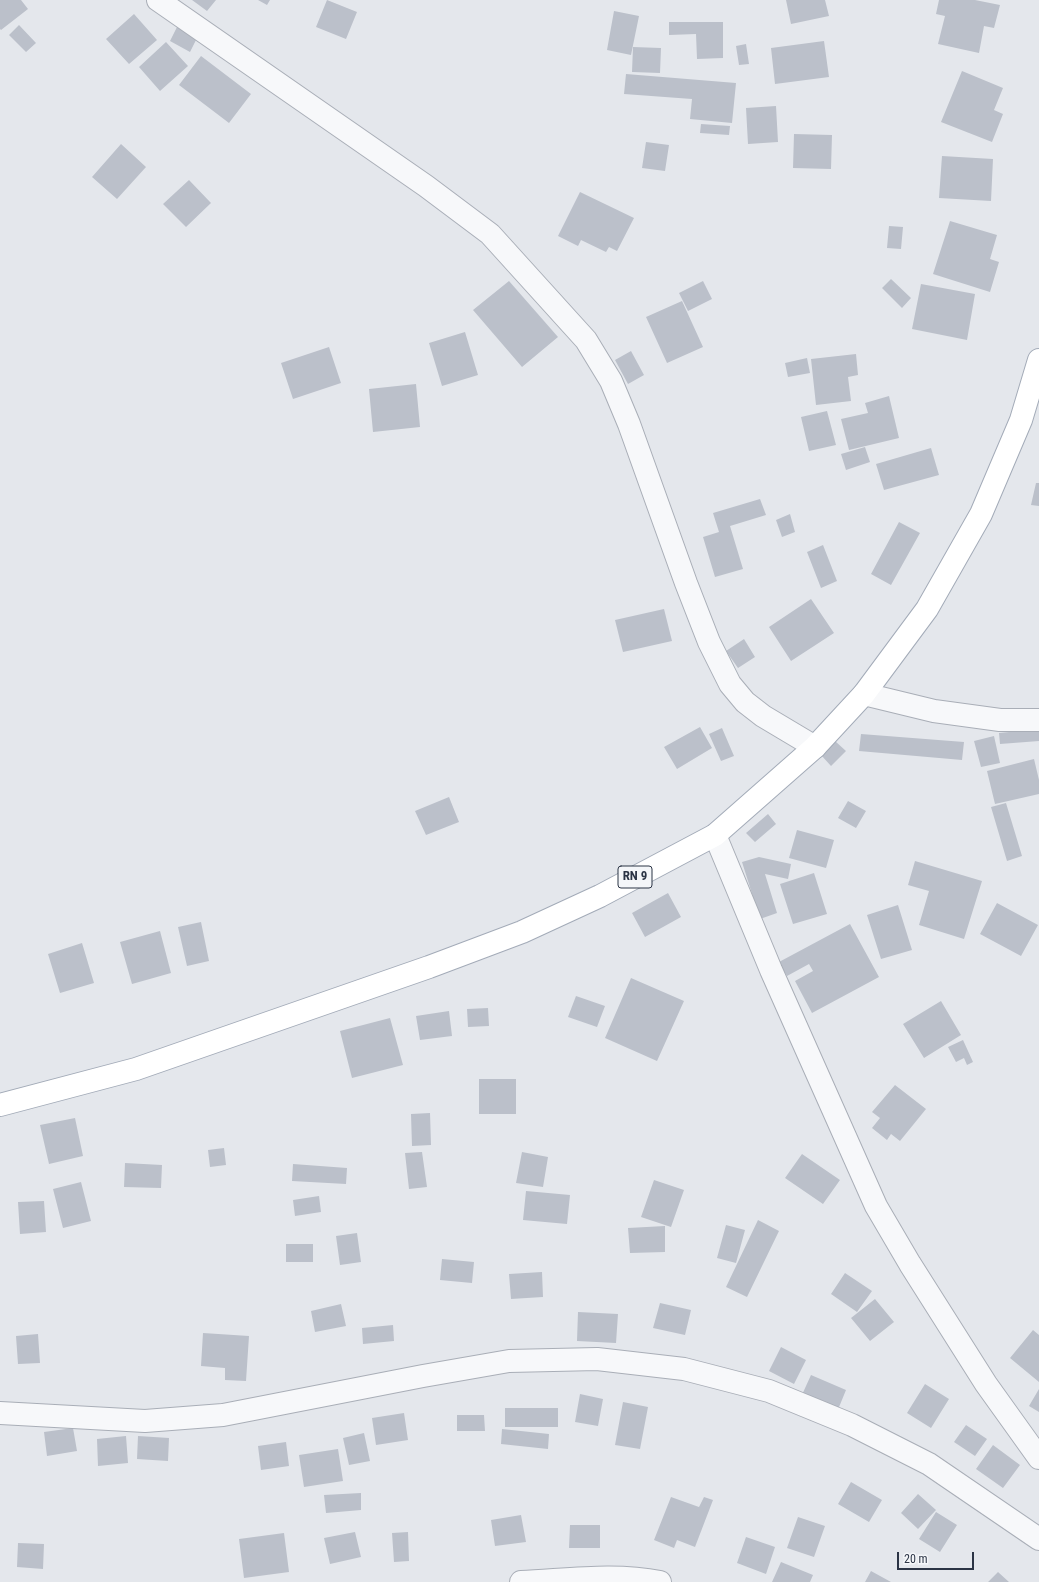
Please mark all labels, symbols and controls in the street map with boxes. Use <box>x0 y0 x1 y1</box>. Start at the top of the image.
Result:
road number: RN 9 <box>618 866 652 888</box>
scale bar <box>899 1544 976 1570</box>
text: 20 m <box>904 1552 928 1566</box>

